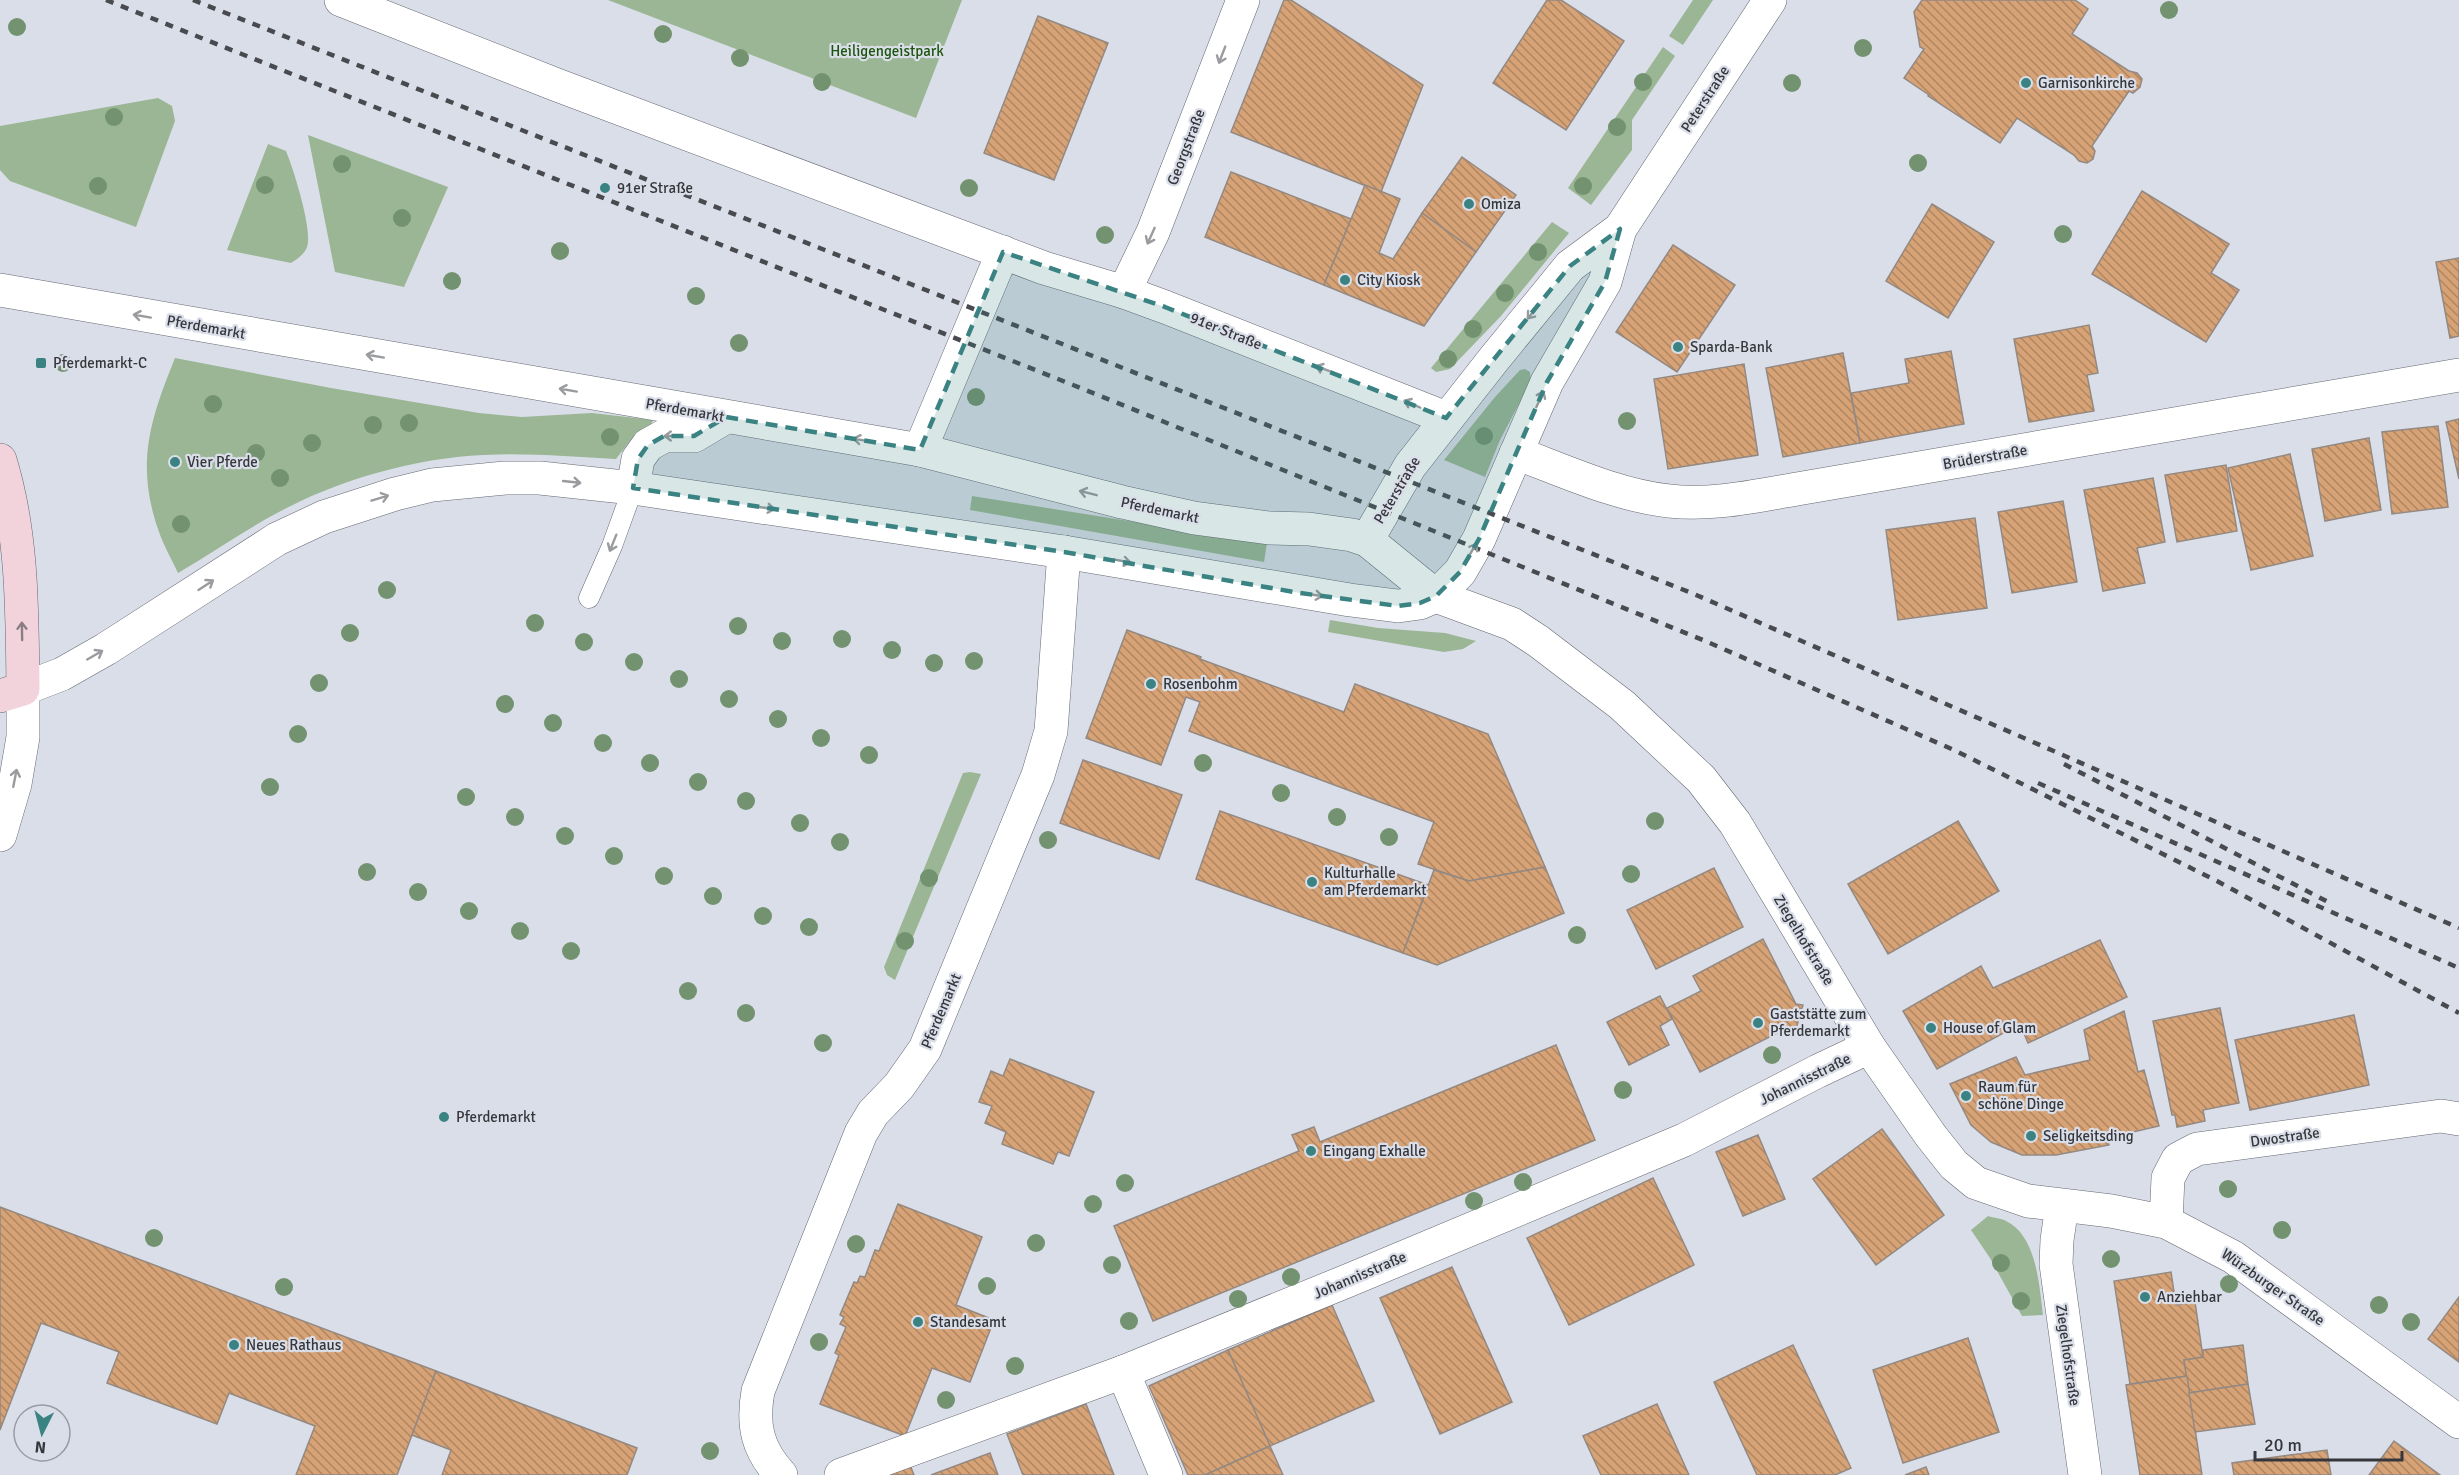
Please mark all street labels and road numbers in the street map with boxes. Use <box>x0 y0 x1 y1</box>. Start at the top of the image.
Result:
street label: Peterstraße <box>1677 62 1733 136</box>
street label: Georgstraße <box>1163 106 1209 188</box>
street label: 91er Straße <box>1187 308 1265 354</box>
street label: Pferdemarkt <box>165 311 247 343</box>
street label: Pferdemarkt <box>644 394 726 426</box>
street label: Brüderstraße <box>1941 441 2029 473</box>
street label: Peterstraße <box>1370 453 1424 527</box>
street label: Pferdemarkt <box>1119 493 1201 527</box>
street label: Ziegelhofstraße <box>1770 891 1838 989</box>
street label: Pferdemarkt <box>917 971 965 1051</box>
street label: Johannisstraße <box>1757 1049 1853 1109</box>
street label: Dwostraße <box>2249 1123 2321 1151</box>
street label: Würzburger Straße <box>2218 1245 2328 1329</box>
street label: Johannisstraße <box>1311 1247 1409 1303</box>
street label: Ziegelhofstraße <box>2052 1303 2084 1407</box>

